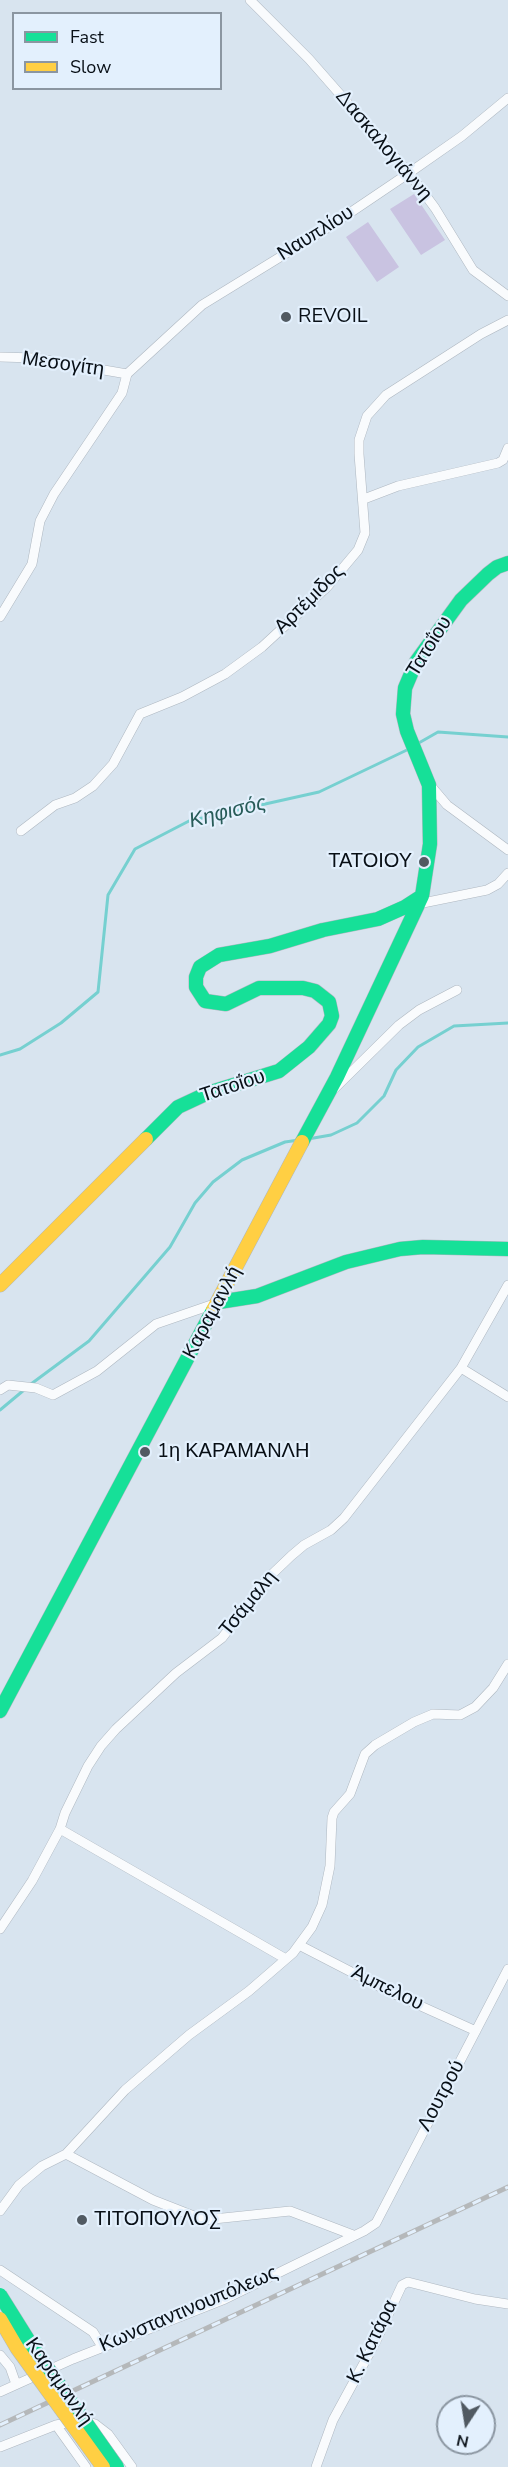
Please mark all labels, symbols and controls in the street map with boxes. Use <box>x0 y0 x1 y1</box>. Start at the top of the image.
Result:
legend <box>12 12 222 90</box>
text: Fast <box>70 25 104 49</box>
text: Slow <box>70 55 111 79</box>
street label: Δασκαλογιάννη <box>330 86 436 206</box>
street label: Ναυπλίου <box>274 201 358 267</box>
place label: REVOIL <box>298 305 368 329</box>
marker: REVOIL <box>279 310 293 324</box>
street label: Μεσογίτη <box>20 347 106 383</box>
street label: Αρτέμιδος <box>270 560 350 640</box>
street label: Τατοΐου <box>402 612 458 682</box>
water label: Κηφισός <box>187 791 269 835</box>
place label: ΤΑΤΟΙΟΥ <box>328 850 412 874</box>
marker: ΤΑΤΟΙΟΥ <box>417 855 431 869</box>
street label: Τατοΐου <box>198 1065 268 1109</box>
street label: Καραμανλή <box>179 1263 247 1363</box>
place label: 1η ΚΑΡΑΜΑΝΛΗ <box>157 1440 309 1464</box>
marker: 1η ΚΑΡΑΜΑΝΛΗ <box>138 1445 152 1459</box>
street label: Τσάμαλη <box>215 1566 283 1642</box>
street label: Άμπελου <box>347 1961 427 2017</box>
street label: Λουτρού <box>413 2056 471 2136</box>
place label: ΤΙΤΟΠΟΥΛΟΣ <box>94 2208 221 2232</box>
marker: ΤΙΤΟΠΟΥΛΟΣ <box>75 2213 89 2227</box>
street label: Κωνσταντινουπόλεως <box>96 2262 282 2358</box>
street label: Κ. Κατάρα <box>343 2296 403 2388</box>
street label: Καραμανλή <box>19 2334 97 2430</box>
north arrow <box>436 2395 496 2455</box>
text: N <box>455 2429 471 2453</box>

